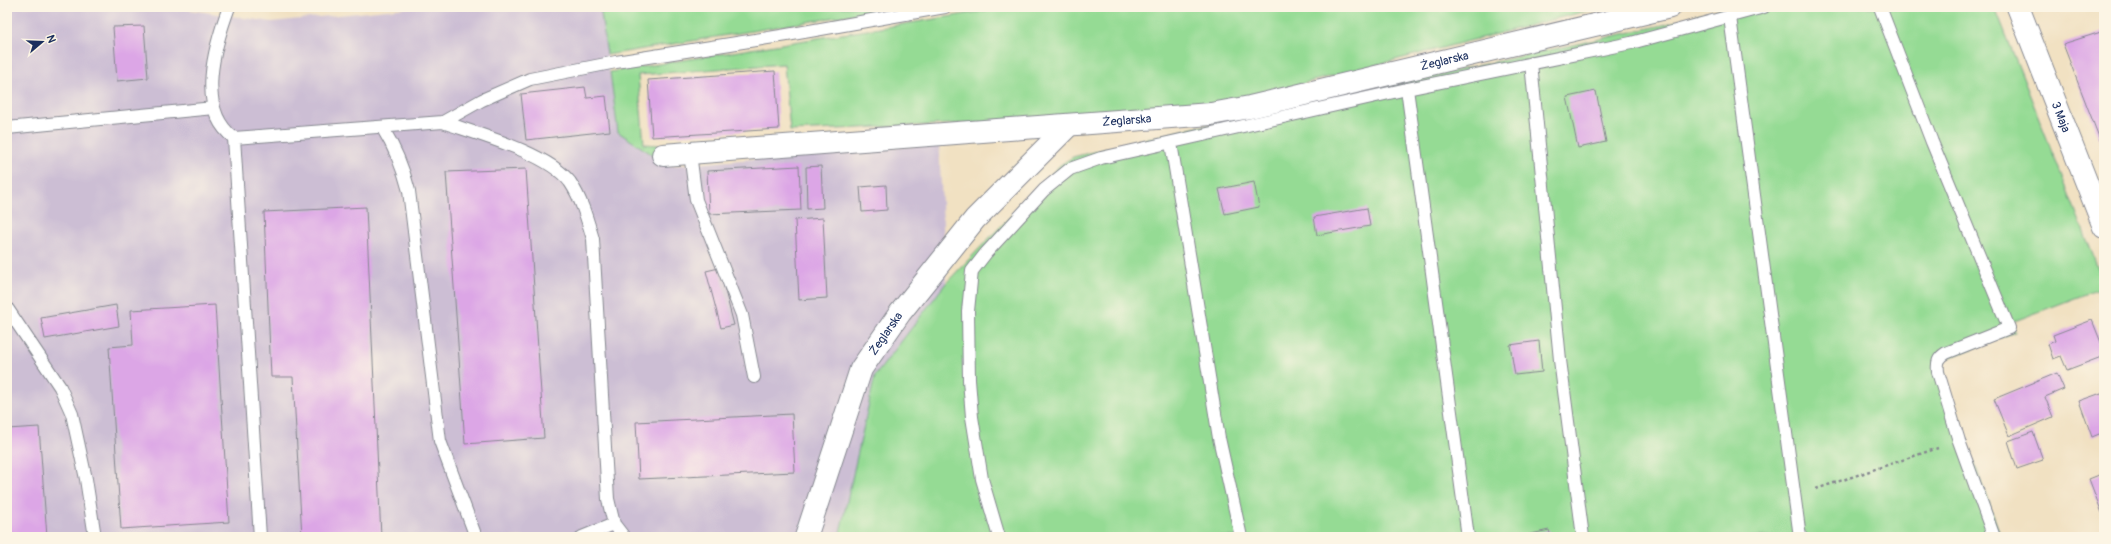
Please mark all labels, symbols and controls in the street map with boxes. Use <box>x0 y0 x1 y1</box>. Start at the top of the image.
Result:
north arrow <box>22 22 62 62</box>
text: N <box>44 33 59 45</box>
street label: Żeglarska <box>1419 48 1471 74</box>
street label: 3 Maja <box>2048 99 2073 135</box>
street label: Żeglarska <box>1102 111 1152 130</box>
street label: Żeglarska <box>865 309 907 358</box>

